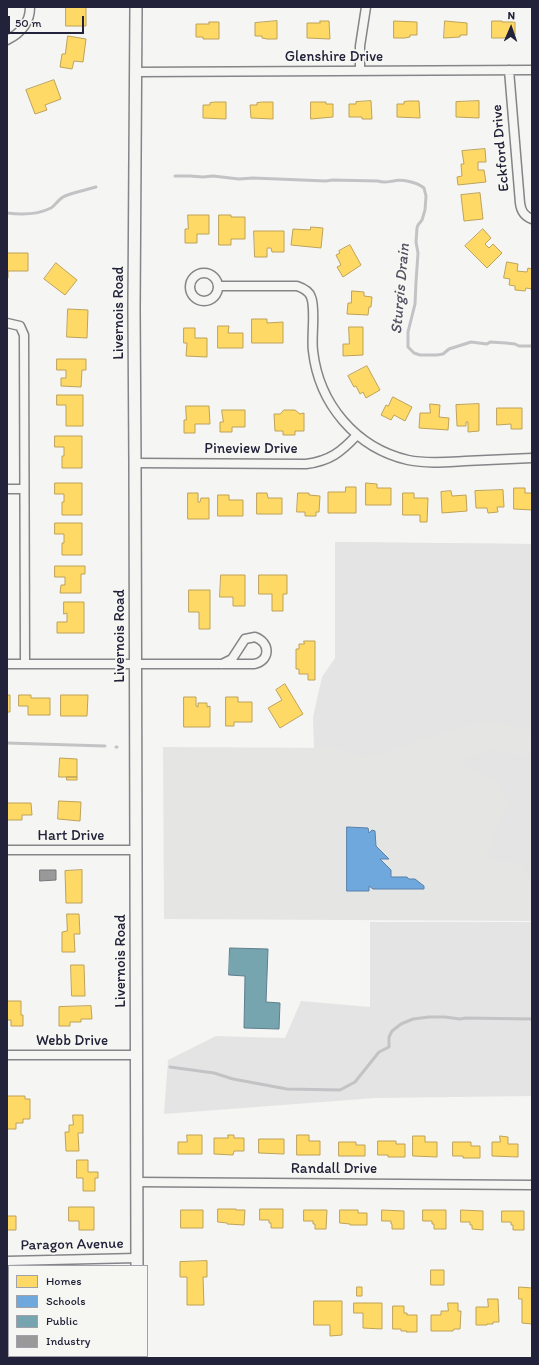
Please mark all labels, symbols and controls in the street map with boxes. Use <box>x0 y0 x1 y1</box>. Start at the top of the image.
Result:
scale bar <box>10 8 86 34</box>
north arrow <box>491 8 531 48</box>
text: N <box>507 9 515 22</box>
text: 50 m <box>15 16 41 30</box>
street label: Glenshire Drive <box>285 48 383 66</box>
street label: Eckford Drive <box>488 104 514 192</box>
water label: Sturgis Drain <box>387 243 415 335</box>
street label: Livernois Road <box>110 266 128 360</box>
street label: Pineview Drive <box>204 440 298 458</box>
street label: Livernois Road <box>111 589 129 683</box>
street label: Hart Drive <box>38 827 104 845</box>
street label: Livernois Road <box>112 914 130 1008</box>
street label: Webb Drive <box>36 1032 108 1050</box>
street label: Randall Drive <box>291 1160 377 1178</box>
street label: Paragon Avenue <box>20 1235 124 1255</box>
legend <box>8 1265 148 1357</box>
text: Homes <box>46 1274 82 1288</box>
text: Schools <box>46 1294 85 1308</box>
text: Public <box>46 1314 78 1328</box>
text: Industry <box>46 1334 90 1348</box>

